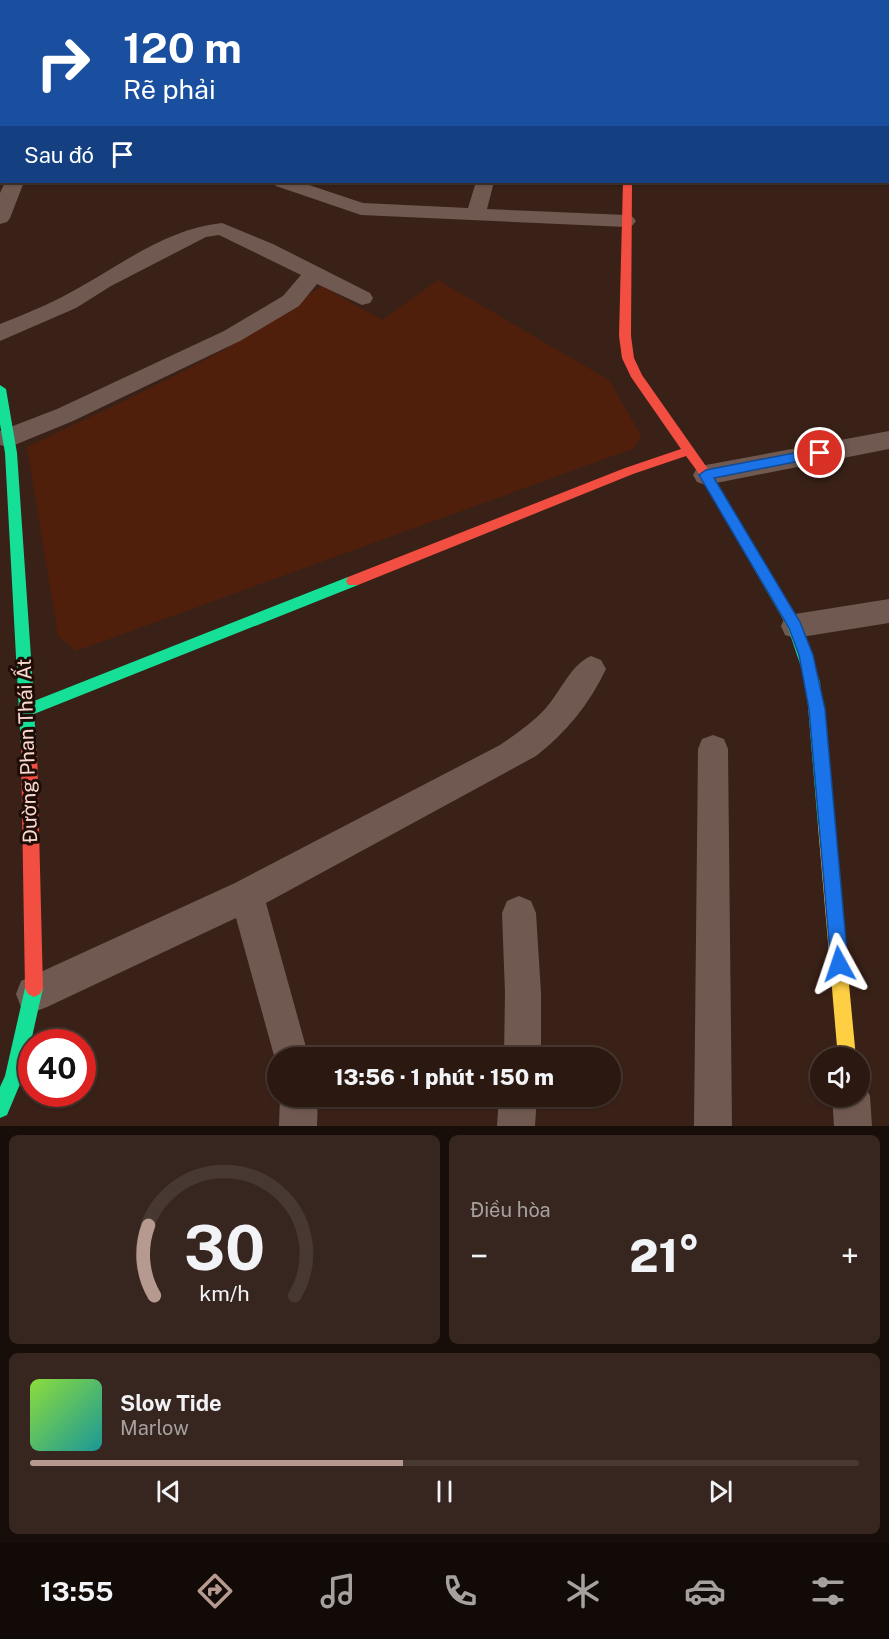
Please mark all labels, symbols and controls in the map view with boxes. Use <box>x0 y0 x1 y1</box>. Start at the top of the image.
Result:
text: 120 m <box>123 23 242 72</box>
icon: right <box>24 24 102 102</box>
text: Rẽ phải <box>123 73 216 105</box>
icon: arrive <box>106 138 139 171</box>
text: Sau đó <box>24 142 94 168</box>
pin <box>794 427 845 478</box>
icon: arrive <box>803 436 836 469</box>
street label: Đường Phan Thái Ất <box>10 658 42 844</box>
position arrow <box>807 932 871 996</box>
speed limit sign: 40 <box>18 1029 96 1107</box>
map controls <box>810 1047 870 1107</box>
button: sound <box>810 1047 870 1107</box>
text: 13:56 · 1 phút · 150 m <box>334 1064 554 1090</box>
text: Điều hòa <box>470 1198 551 1222</box>
text: 30 <box>184 1211 265 1284</box>
text: 21° <box>629 1229 700 1282</box>
text: − <box>470 1237 488 1275</box>
text: + <box>841 1237 859 1275</box>
text: km/h <box>199 1282 250 1307</box>
text: Slow Tide <box>120 1390 222 1416</box>
text: Marlow <box>120 1416 189 1440</box>
icon: previous <box>152 1475 185 1508</box>
icon: pause <box>428 1475 461 1508</box>
icon: next <box>704 1475 737 1508</box>
icon: directions <box>194 1570 236 1612</box>
icon: music <box>317 1570 359 1612</box>
icon: phone <box>439 1570 481 1612</box>
icon: climate <box>562 1570 604 1612</box>
icon: car <box>684 1570 726 1612</box>
icon: filters <box>807 1570 849 1612</box>
text: 13:55 <box>40 1575 114 1607</box>

